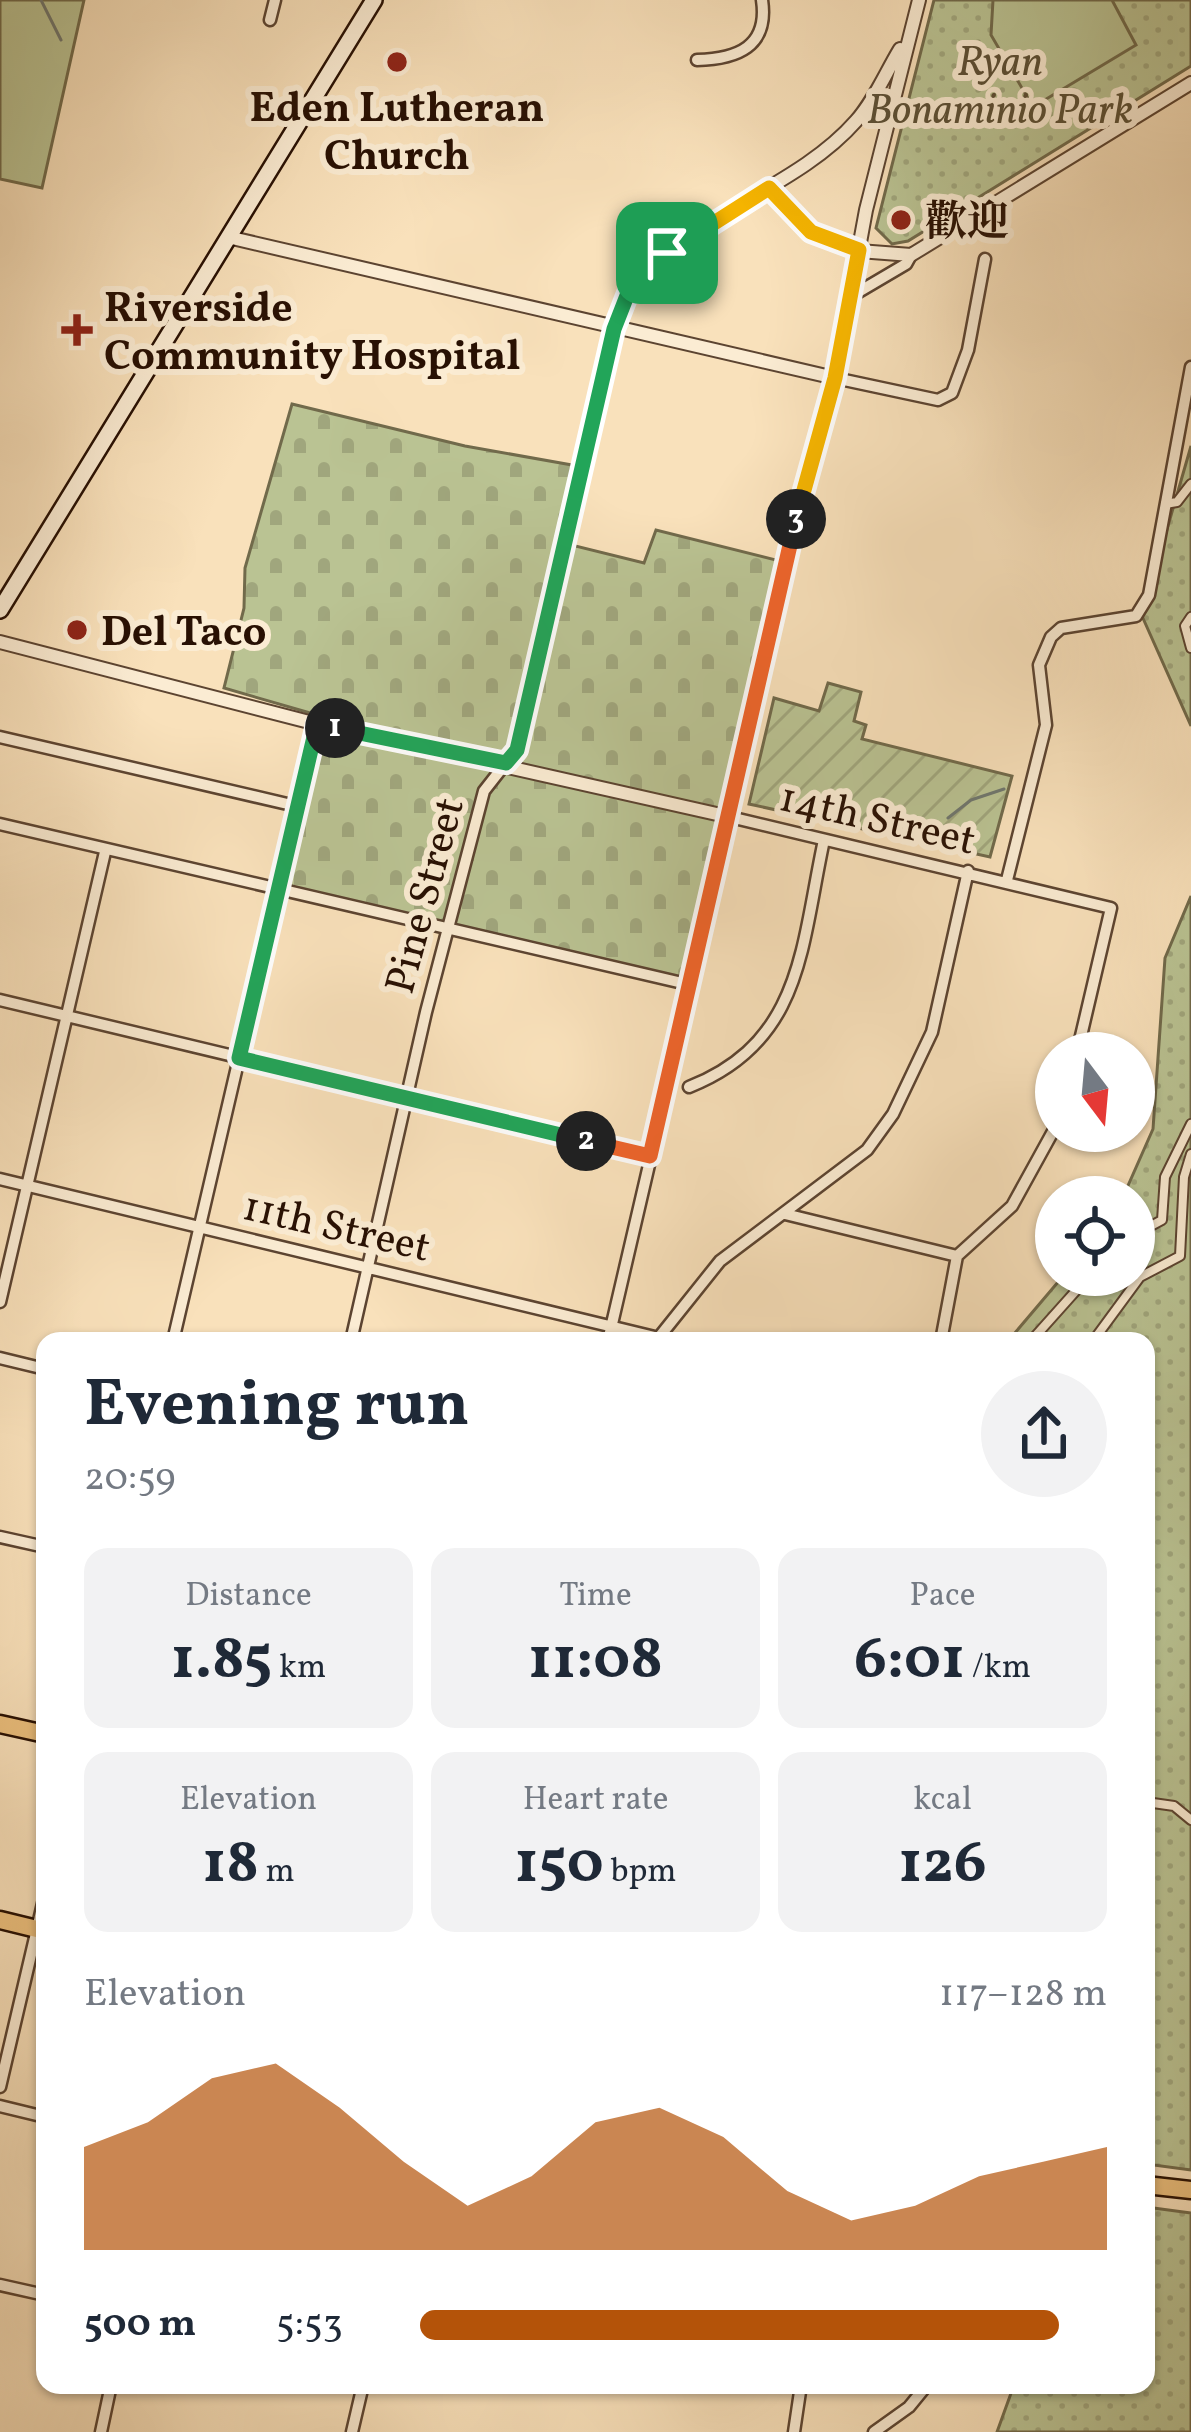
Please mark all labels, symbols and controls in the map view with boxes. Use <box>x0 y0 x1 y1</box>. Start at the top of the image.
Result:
park label: Ryan Bonaminio Park <box>867 35 1133 142</box>
marker: Eden Lutheran Church <box>384 49 410 75</box>
place label: Eden Lutheran Church <box>250 81 544 188</box>
place label: 歡迎 <box>925 195 1009 254</box>
pin <box>616 202 718 304</box>
marker: 歡迎 <box>888 207 914 233</box>
icon: arrive <box>634 220 700 286</box>
place label: Riverside Community Hospital <box>104 281 520 388</box>
marker: Riverside Community Hospital <box>61 314 93 346</box>
pin: 3 <box>766 489 826 549</box>
text: 3 <box>788 496 804 542</box>
place label: Del Taco <box>101 605 267 664</box>
marker: Del Taco <box>64 617 90 643</box>
pin: 1 <box>305 698 365 758</box>
text: 1 <box>328 705 342 751</box>
street label: 14th Street <box>773 770 981 873</box>
street label: Pine Street <box>373 792 482 1001</box>
north arrow <box>1035 1032 1155 1152</box>
map controls <box>1035 1032 1155 1296</box>
pin: 2 <box>556 1111 616 1171</box>
text: 2 <box>577 1118 595 1164</box>
button: locate <box>1035 1176 1155 1296</box>
street label: 11th Street <box>236 1179 436 1280</box>
text: Evening run <box>84 1361 470 1453</box>
button: share <box>981 1371 1107 1497</box>
text: 20:59 <box>84 1452 175 1506</box>
text: Distance <box>185 1574 312 1620</box>
text: Time <box>559 1574 632 1620</box>
text: Pace <box>910 1574 976 1620</box>
text: 1.85 <box>171 1620 272 1703</box>
text: 11:08 <box>528 1620 663 1703</box>
text: 6:01 <box>854 1620 965 1703</box>
text: km <box>272 1646 326 1692</box>
text: /km <box>965 1646 1031 1692</box>
text: Elevation <box>180 1778 317 1824</box>
text: Heart rate <box>523 1778 668 1824</box>
text: kcal <box>913 1778 972 1824</box>
text: 18 <box>202 1824 259 1907</box>
text: 150 <box>514 1824 604 1907</box>
text: 126 <box>898 1824 987 1907</box>
text: m <box>259 1850 295 1896</box>
text: bpm <box>604 1850 677 1896</box>
text: Elevation <box>84 1968 246 2022</box>
text: 117–128 m <box>939 1968 1107 2022</box>
text: 500 m <box>84 2298 196 2352</box>
text: 5:53 <box>276 2298 343 2352</box>

